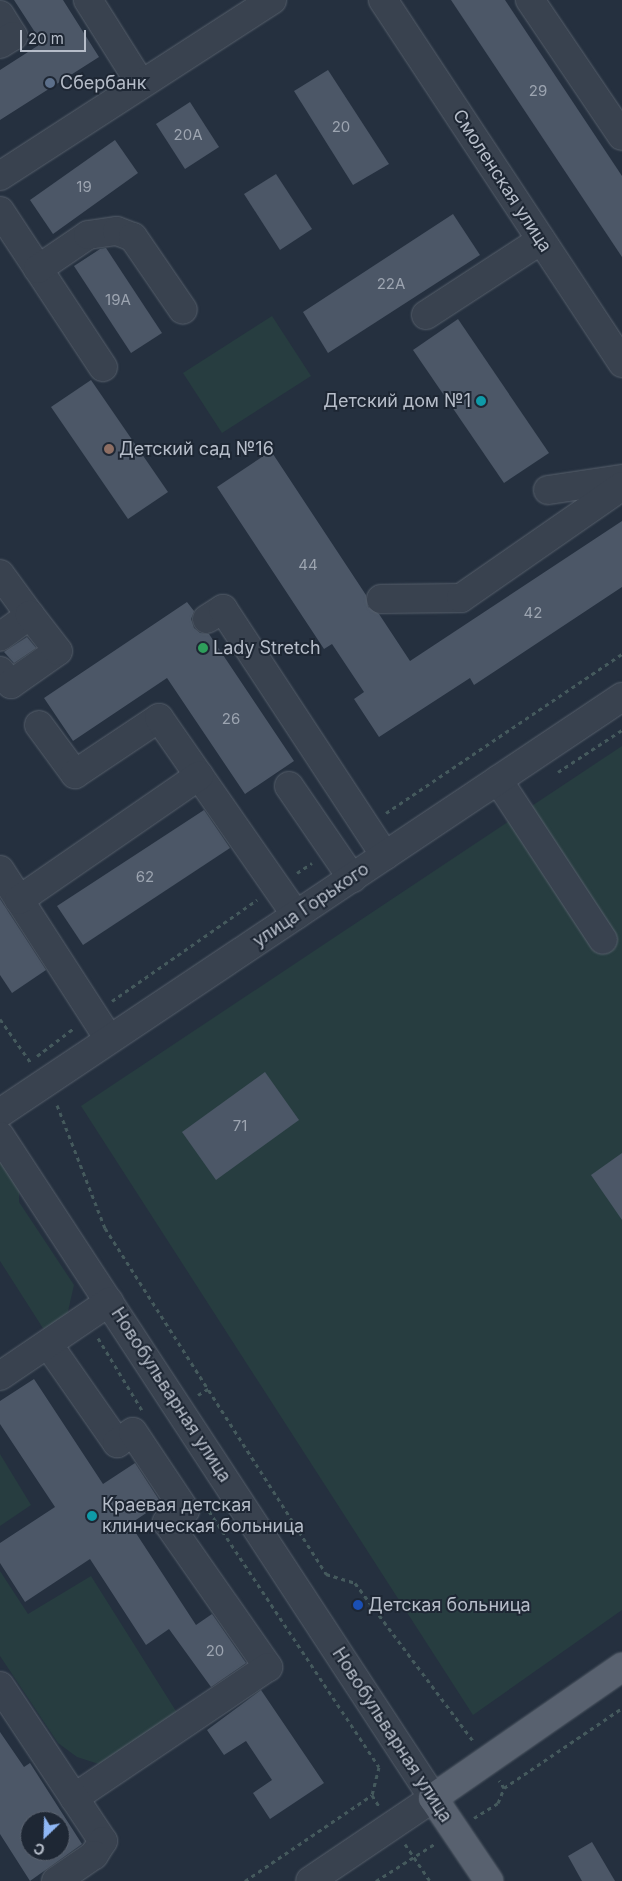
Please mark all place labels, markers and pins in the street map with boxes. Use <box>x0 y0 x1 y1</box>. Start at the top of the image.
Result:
place label: Сбербанк <box>60 72 146 94</box>
marker: Сбербанк <box>44 77 56 89</box>
place label: Детский дом №1 <box>323 390 471 412</box>
marker: Детский дом №1 <box>475 395 487 407</box>
place label: Детский сад №16 <box>119 438 274 460</box>
marker: Детский сад №16 <box>103 443 115 455</box>
place label: Lady Stretch <box>213 637 321 659</box>
marker: Lady Stretch <box>197 642 209 654</box>
place label: Краевая детская клиническая больница <box>102 1495 304 1538</box>
marker: Краевая детская клиническая больница <box>86 1510 98 1522</box>
place label: Детская больница <box>368 1594 531 1616</box>
marker: Детская больница <box>352 1599 364 1611</box>

